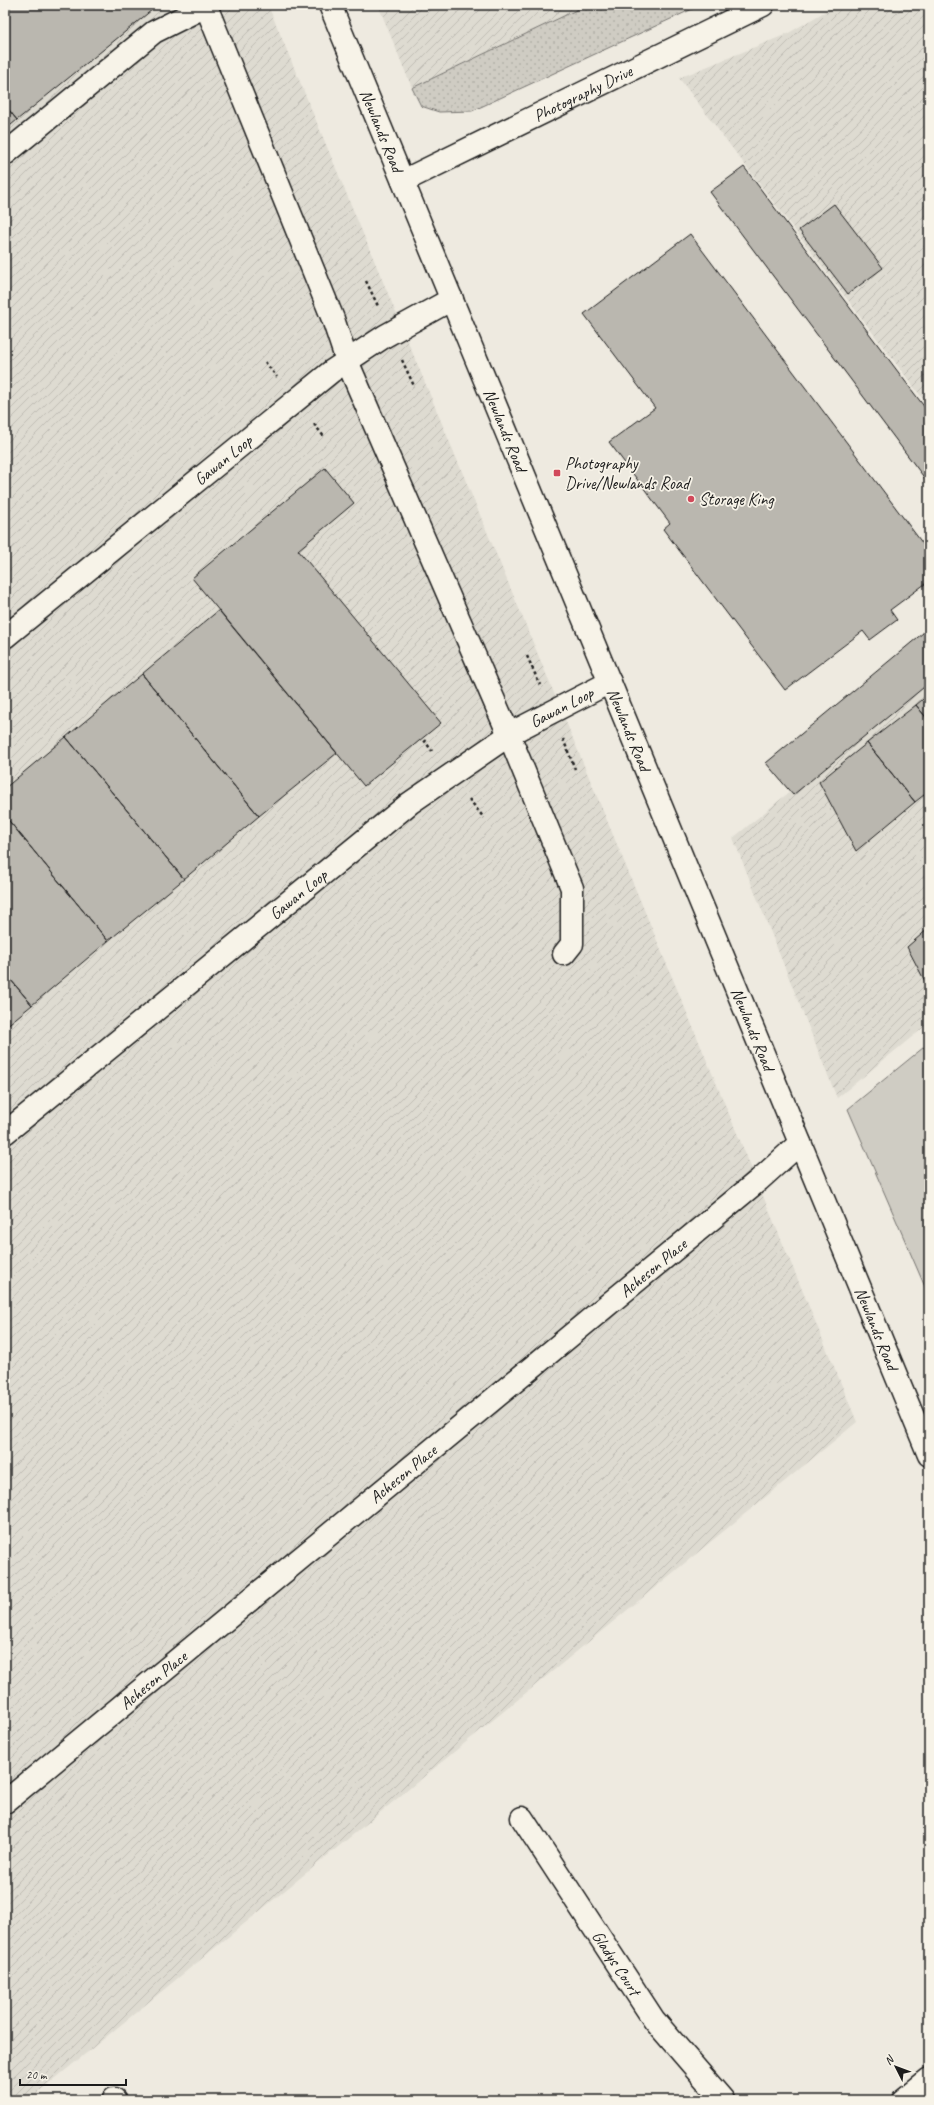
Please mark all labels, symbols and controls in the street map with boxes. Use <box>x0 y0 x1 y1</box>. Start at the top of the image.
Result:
street label: Photography Drive <box>530 60 637 126</box>
street label: Newlands Road <box>355 86 409 177</box>
street label: Newlands Road <box>479 386 533 477</box>
street label: Gawan Loop <box>190 429 257 489</box>
place label: Photography Drive/Newlands Road <box>565 453 691 494</box>
marker: Photography Drive/Newlands Road <box>552 468 562 478</box>
place label: Storage King <box>699 489 775 510</box>
marker: Storage King <box>686 494 696 504</box>
street label: Gawan Loop <box>526 681 598 732</box>
street label: Newlands Road <box>603 685 657 776</box>
street label: Gawan Loop <box>265 863 333 924</box>
street label: Newlands Road <box>727 984 780 1076</box>
street label: Acheson Place <box>615 1233 692 1301</box>
street label: Newlands Road <box>850 1284 904 1375</box>
street label: Acheson Place <box>365 1439 442 1508</box>
street label: Acheson Place <box>115 1645 192 1714</box>
street label: Gladys Court <box>588 1926 647 2001</box>
north arrow <box>876 2047 916 2087</box>
text: N <box>881 2051 898 2068</box>
scale bar <box>20 2061 126 2087</box>
text: 20 m <box>26 2067 48 2083</box>

